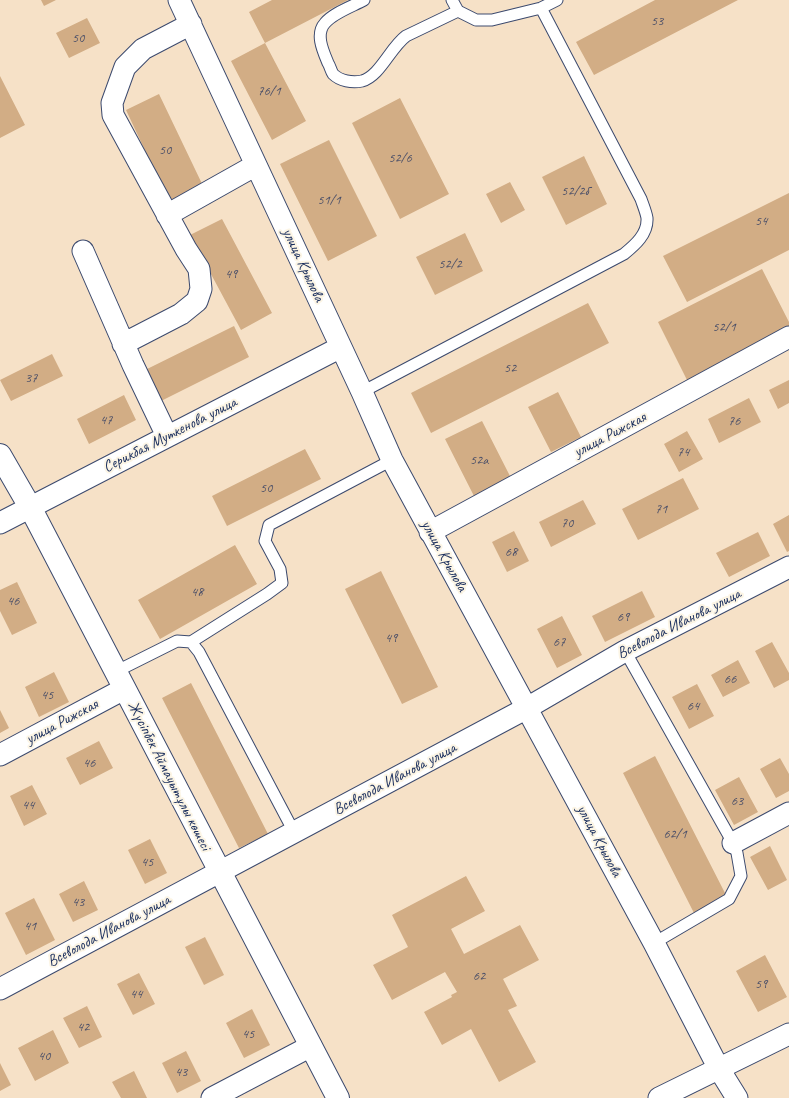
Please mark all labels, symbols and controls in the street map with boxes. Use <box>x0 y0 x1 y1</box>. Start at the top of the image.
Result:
house number: 53 <box>651 13 663 29</box>
house number: 50 <box>72 30 84 46</box>
house number: 76/1 <box>257 83 281 99</box>
house number: 50 <box>159 142 171 158</box>
house number: 52/6 <box>388 150 412 166</box>
house number: 52/2б <box>561 183 589 199</box>
house number: 51/1 <box>317 192 341 208</box>
house number: 54 <box>755 213 767 229</box>
street label: улица Крылова <box>278 225 328 305</box>
house number: 52/2 <box>438 256 462 272</box>
house number: 49 <box>225 266 237 282</box>
house number: 52/1 <box>712 319 736 335</box>
house number: 52 <box>504 360 516 376</box>
house number: 37 <box>25 370 37 386</box>
street label: Серикбая Муткенова улица <box>100 393 240 477</box>
street label: улица Рижская <box>571 408 649 462</box>
house number: 47 <box>100 412 112 428</box>
house number: 76 <box>728 413 740 429</box>
house number: 74 <box>677 444 689 460</box>
house number: 52а <box>470 452 488 468</box>
house number: 50 <box>260 480 272 496</box>
house number: 71 <box>655 501 667 517</box>
house number: 70 <box>561 515 573 531</box>
street label: улица Крылова <box>417 517 471 595</box>
house number: 68 <box>505 544 517 560</box>
house number: 48 <box>191 584 203 600</box>
street label: Всеволода Иванова улица <box>614 584 744 664</box>
house number: 46 <box>7 593 19 609</box>
house number: 69 <box>617 609 629 625</box>
house number: 49 <box>385 630 397 646</box>
house number: 67 <box>553 634 565 650</box>
house number: 66 <box>724 671 736 687</box>
house number: 45 <box>41 687 53 703</box>
street label: улица Рижская <box>23 695 101 749</box>
street label: Жүсіпбек Аймауытұлы көшесі <box>123 698 215 854</box>
house number: 64 <box>687 698 699 714</box>
street label: Всеволода Иванова улица <box>330 739 460 819</box>
house number: 46 <box>83 755 95 771</box>
house number: 63 <box>731 793 743 809</box>
house number: 44 <box>22 797 34 813</box>
street label: улица Крылова <box>572 802 626 880</box>
house number: 62/1 <box>663 826 687 842</box>
house number: 45 <box>141 854 153 870</box>
street label: Всеволода Иванова улица <box>44 891 174 971</box>
house number: 43 <box>72 894 84 910</box>
house number: 41 <box>24 918 36 934</box>
house number: 62 <box>473 968 485 984</box>
house number: 59 <box>755 976 767 992</box>
house number: 44 <box>130 986 142 1002</box>
house number: 42 <box>77 1019 89 1035</box>
house number: 45 <box>242 1026 254 1042</box>
house number: 40 <box>38 1048 50 1064</box>
house number: 43 <box>175 1064 187 1080</box>

